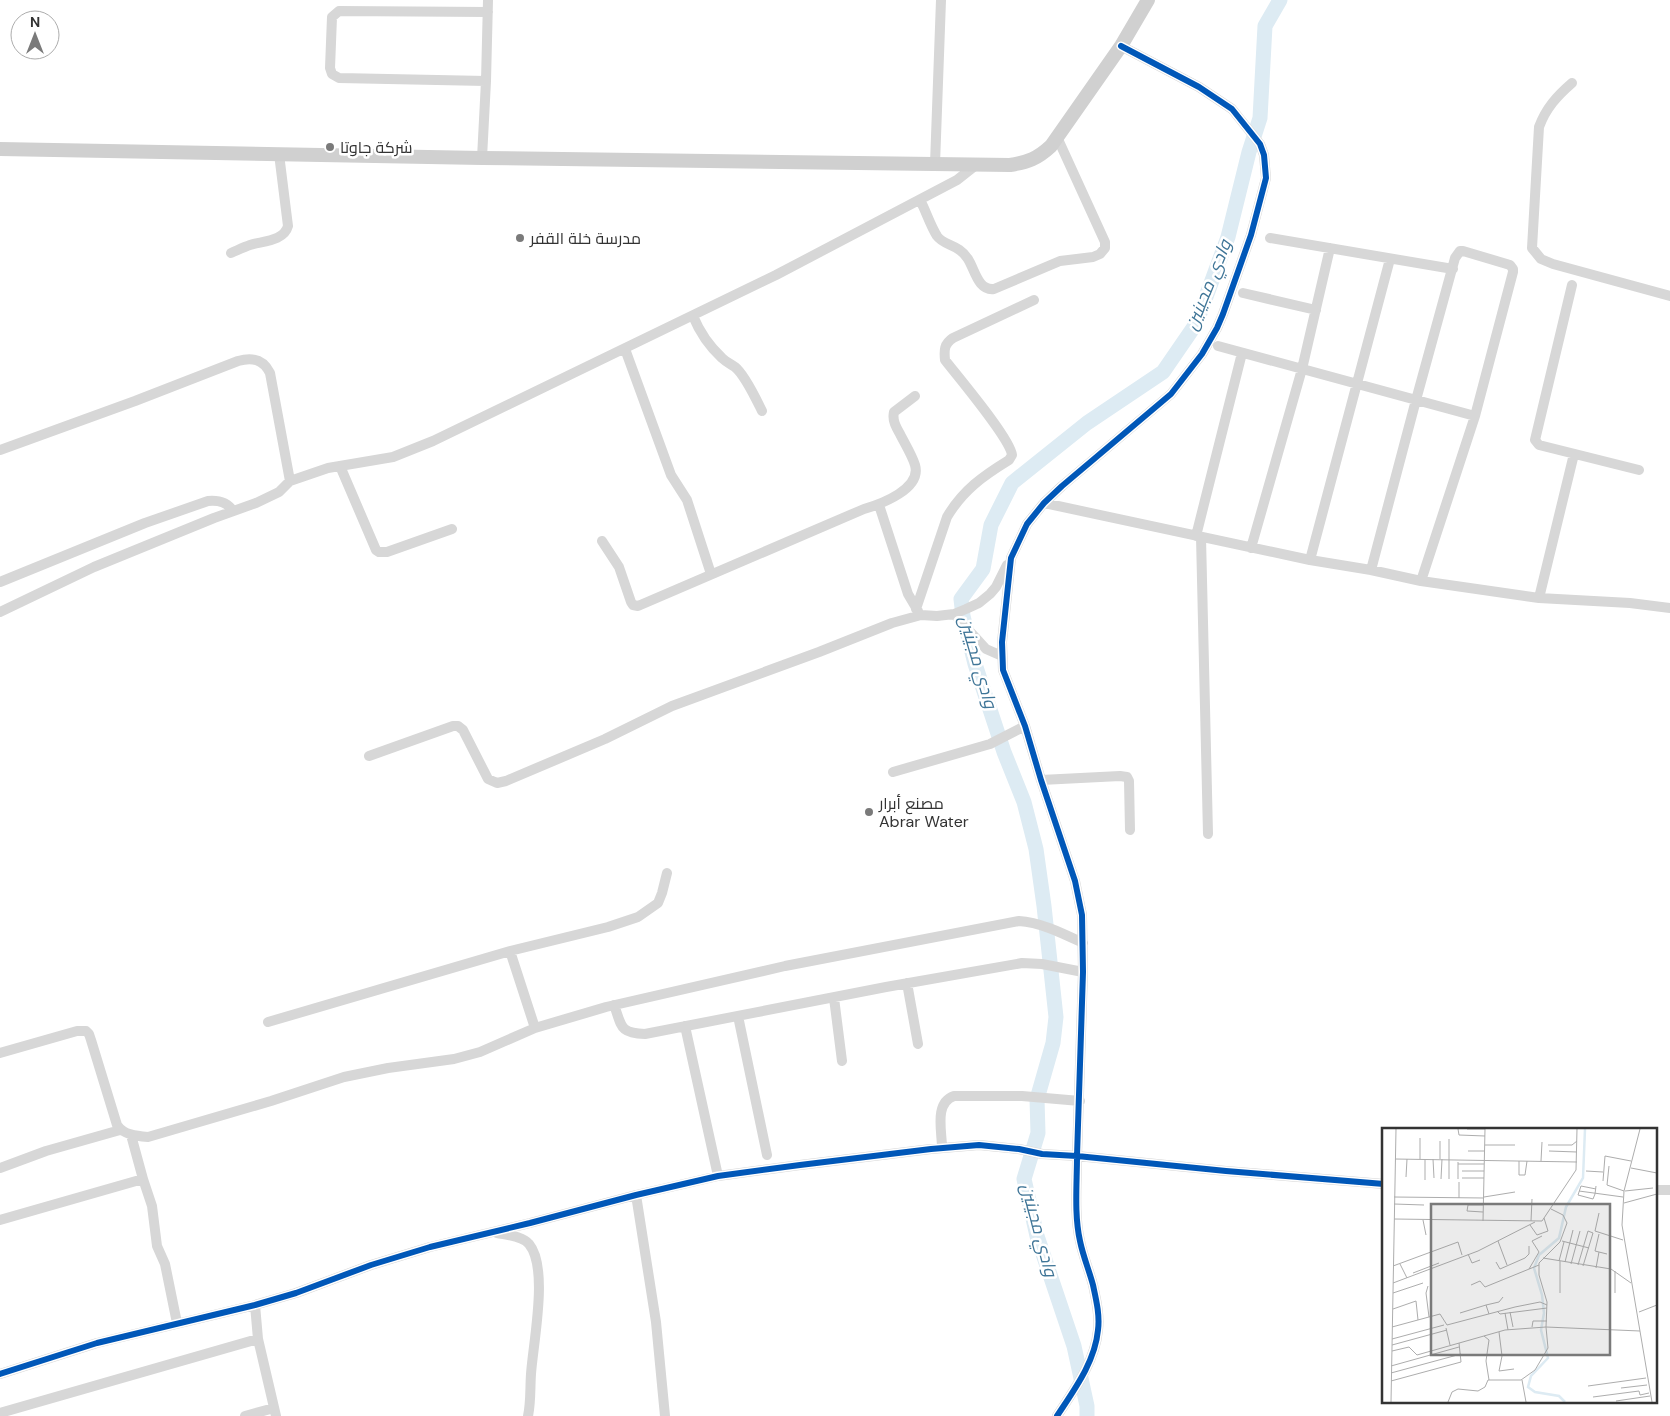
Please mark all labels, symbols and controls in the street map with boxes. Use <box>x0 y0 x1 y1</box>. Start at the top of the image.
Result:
north arrow <box>10 10 60 60</box>
text: N <box>30 13 40 31</box>
place label: شركة جاوتا <box>340 137 413 158</box>
marker: شركة جاوتا <box>324 141 336 153</box>
place label: مدرسة خلة القفر <box>529 228 641 249</box>
marker: مدرسة خلة القفر <box>514 232 526 244</box>
water label: وادي مجينين <box>1179 235 1239 334</box>
water label: وادي مجينين <box>951 613 1003 713</box>
place label: مصنع أبرار Abrar Water <box>878 793 969 832</box>
marker: مصنع أبرار Abrar Water <box>863 806 875 818</box>
inset map <box>1382 1128 1658 1404</box>
water label: وادي مجينين <box>1013 1181 1063 1281</box>

